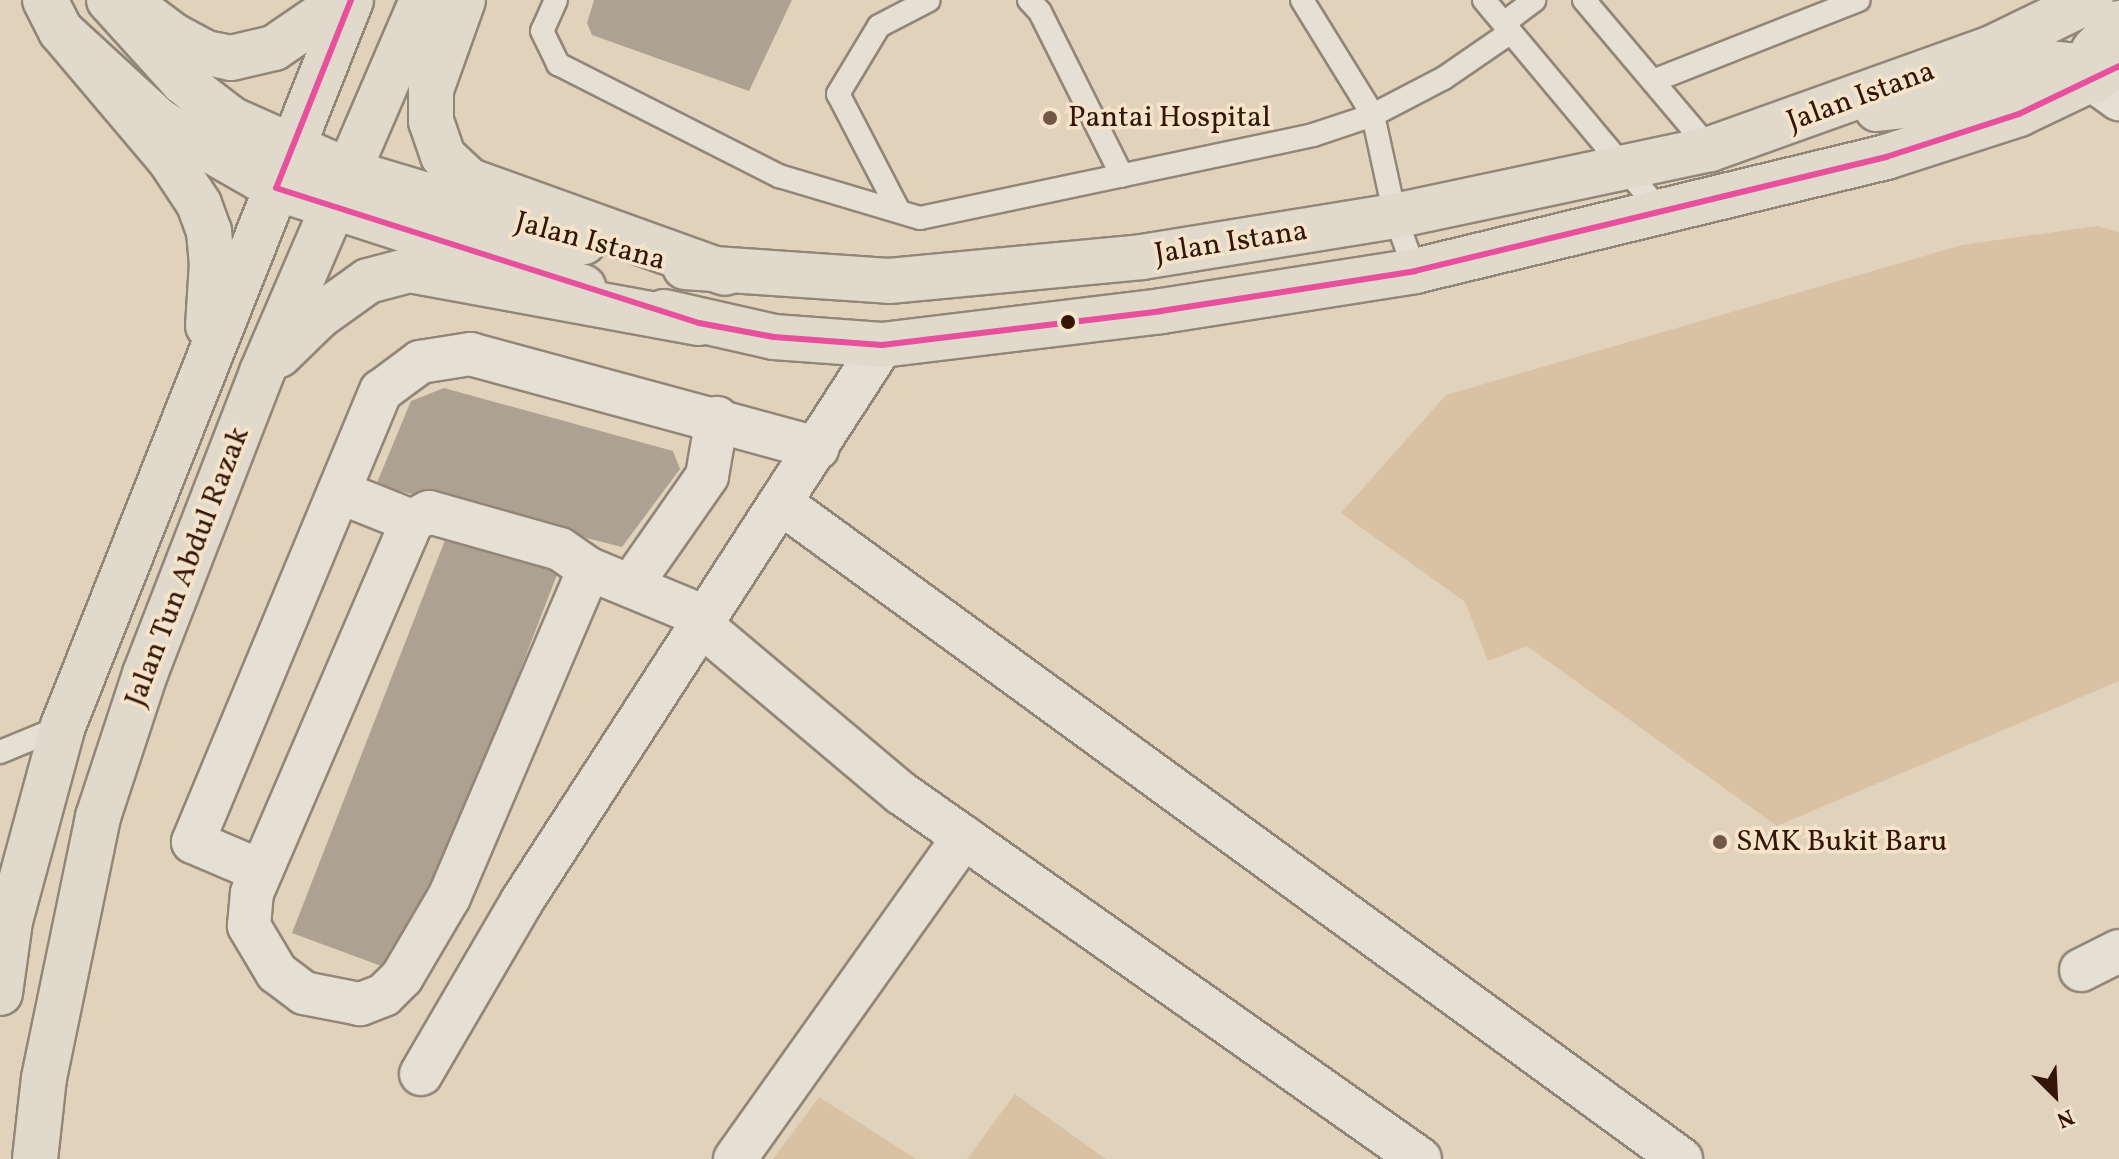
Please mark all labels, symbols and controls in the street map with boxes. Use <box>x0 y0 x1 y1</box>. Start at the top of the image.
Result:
street label: Jalan Istana <box>1782 54 1940 140</box>
place label: Pantai Hospital <box>1068 100 1271 136</box>
marker: Pantai Hospital <box>1039 107 1061 129</box>
street label: Jalan Istana <box>511 205 669 279</box>
street label: Jalan Istana <box>1152 213 1310 273</box>
unlabelled marker <box>1060 314 1076 330</box>
street label: Jalan Tun Abdul Razak <box>118 422 258 712</box>
place label: SMK Bukit Baru <box>1736 824 1947 860</box>
marker: SMK Bukit Baru <box>1711 833 1729 851</box>
north arrow <box>2015 1055 2095 1135</box>
text: N <box>2051 1100 2079 1135</box>

